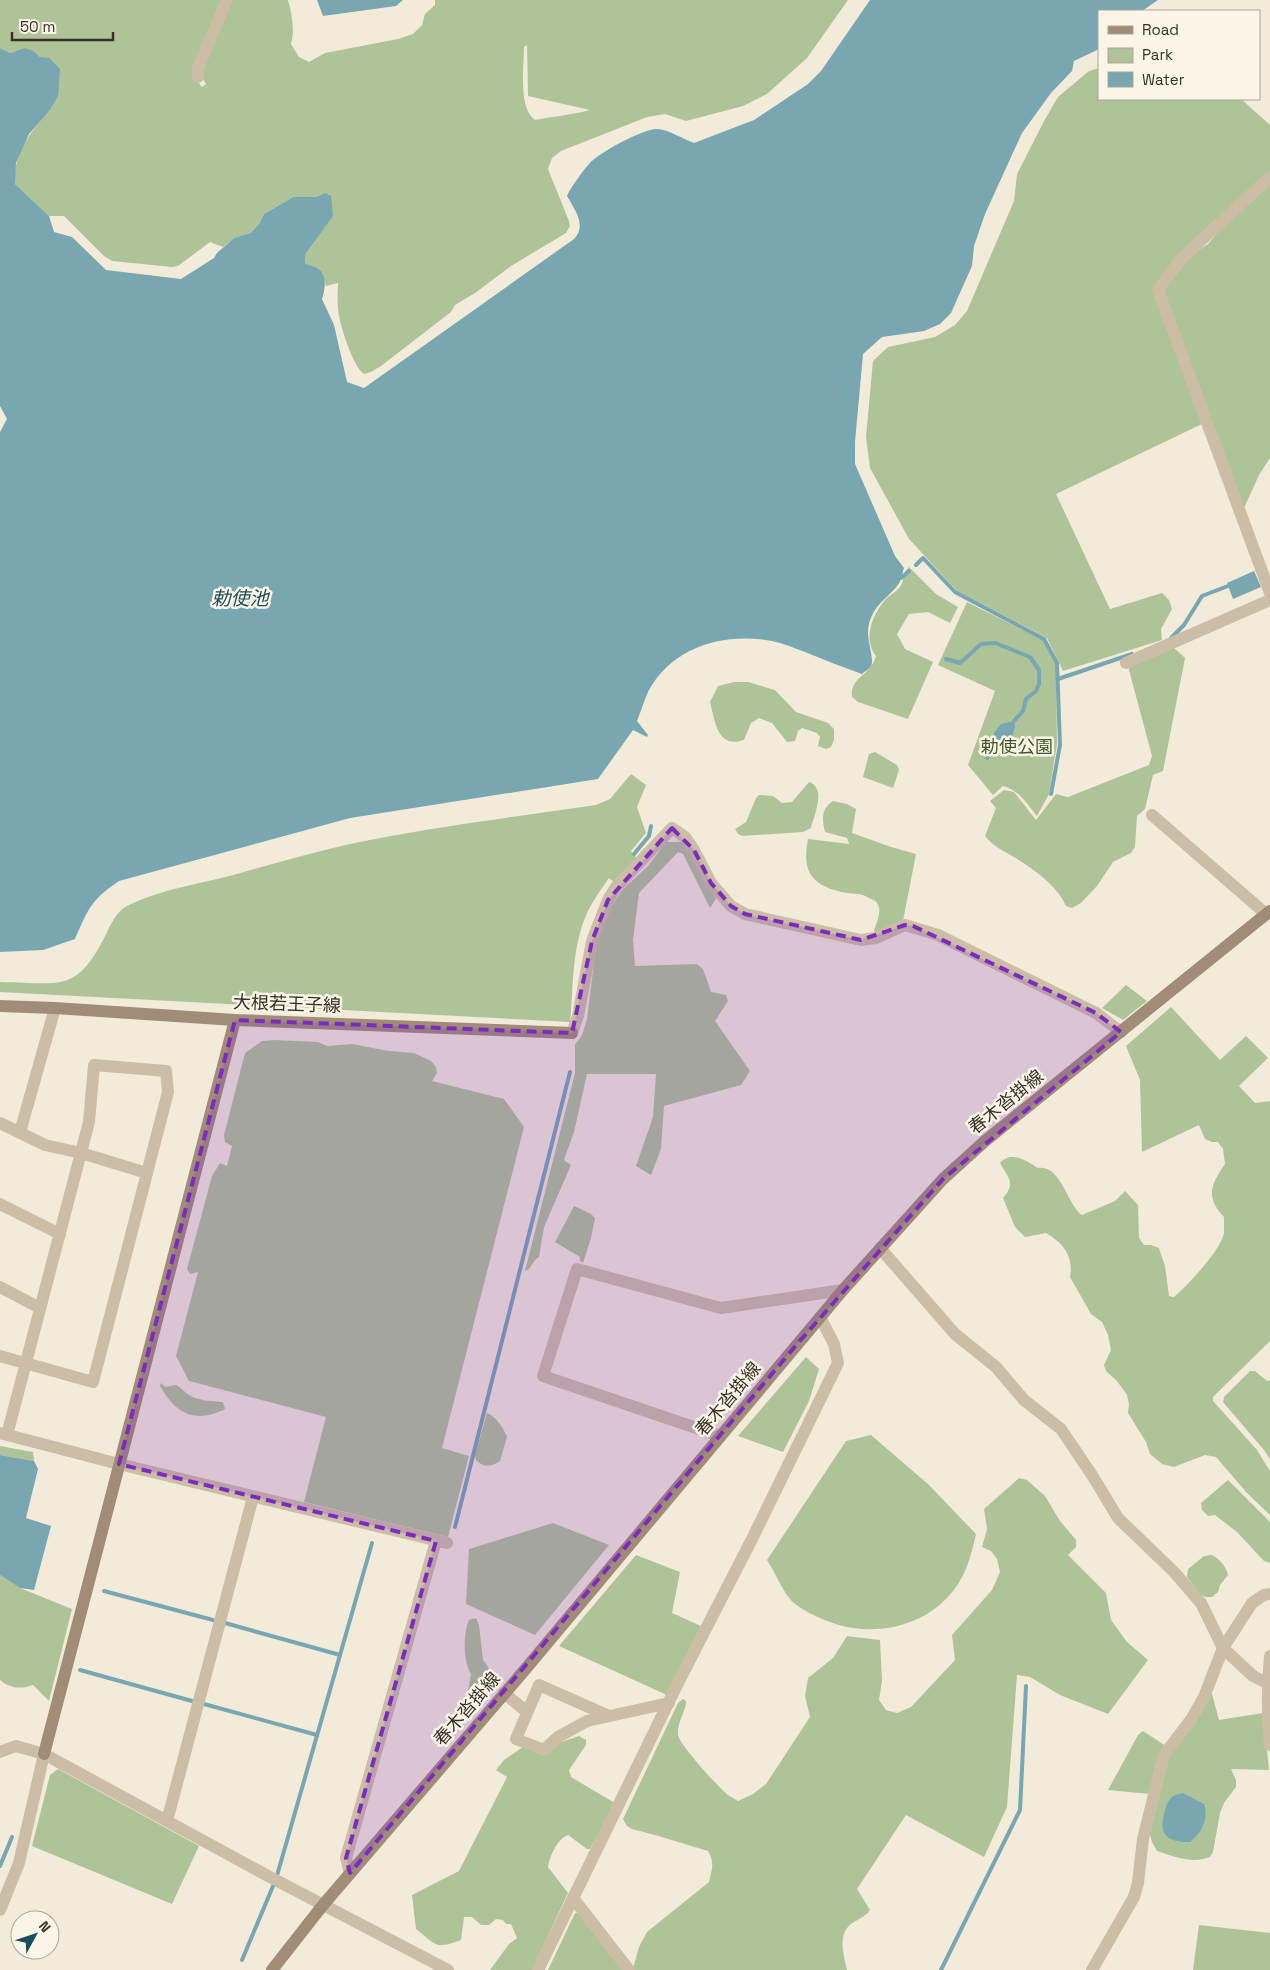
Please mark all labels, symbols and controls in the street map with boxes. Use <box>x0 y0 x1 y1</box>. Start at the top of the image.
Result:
scale bar <box>12 10 114 42</box>
legend <box>1098 10 1260 100</box>
text: 50 m <box>20 17 55 36</box>
text: Road <box>1142 20 1179 39</box>
text: Park <box>1142 45 1173 64</box>
text: Water <box>1142 70 1185 89</box>
water label: 勅使池 <box>211 586 270 611</box>
park label: 勅使公園 <box>980 735 1053 758</box>
street label: 大根若王子線 <box>233 990 341 1017</box>
street label: 春木沓掛線 <box>963 1064 1048 1139</box>
street label: 春木沓掛線 <box>690 1357 765 1441</box>
street label: 春木沓掛線 <box>428 1667 505 1750</box>
north arrow <box>10 1910 60 1960</box>
text: N <box>35 1917 55 1936</box>

